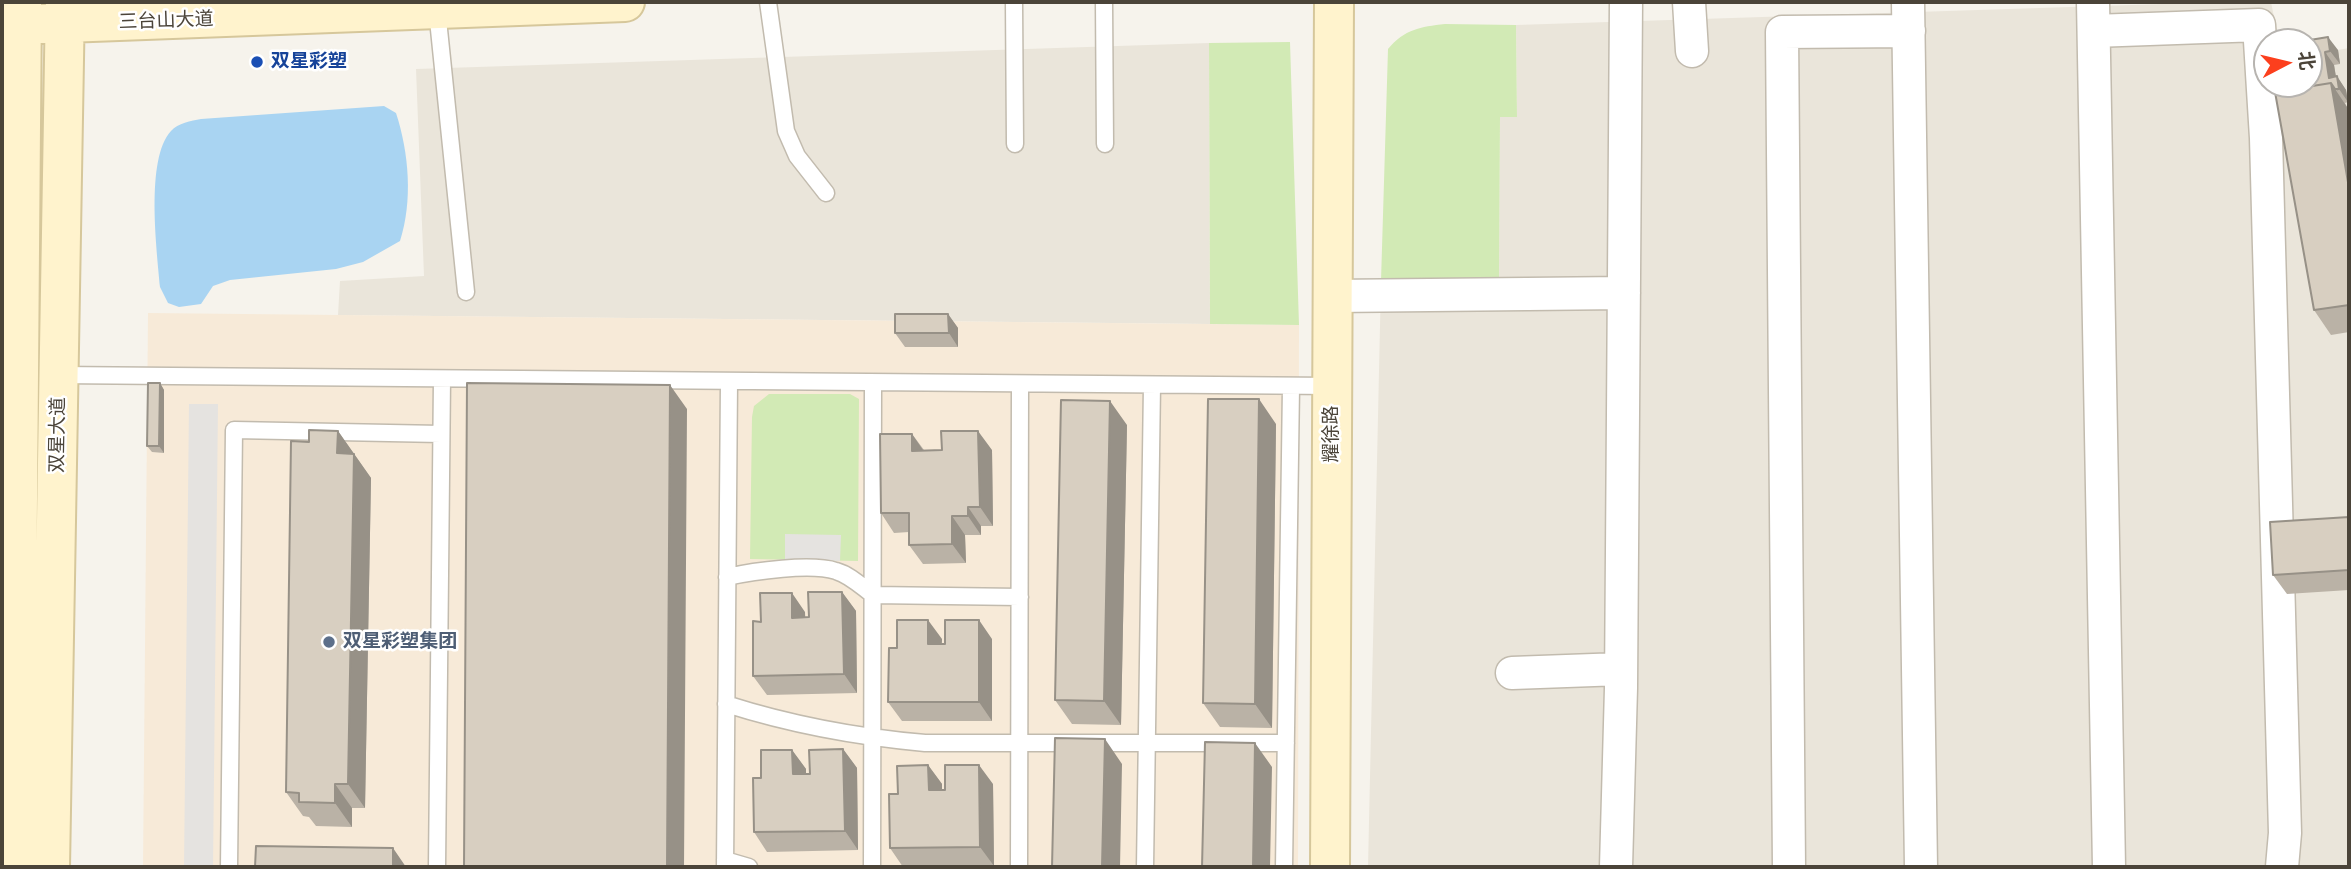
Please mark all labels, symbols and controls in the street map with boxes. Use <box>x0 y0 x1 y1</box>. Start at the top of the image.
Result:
street label: 三台山大道 <box>118 8 214 34</box>
north arrow <box>2253 28 2323 98</box>
text: 北 <box>2293 50 2321 72</box>
place label: 双星彩塑 <box>271 51 347 73</box>
marker: 双星彩塑 <box>249 54 265 70</box>
street label: 双星大道 <box>46 397 70 473</box>
street label: 耀徐路 <box>1321 406 1343 462</box>
place label: 双星彩塑集团 <box>343 631 457 653</box>
marker: 双星彩塑集团 <box>321 634 337 650</box>

